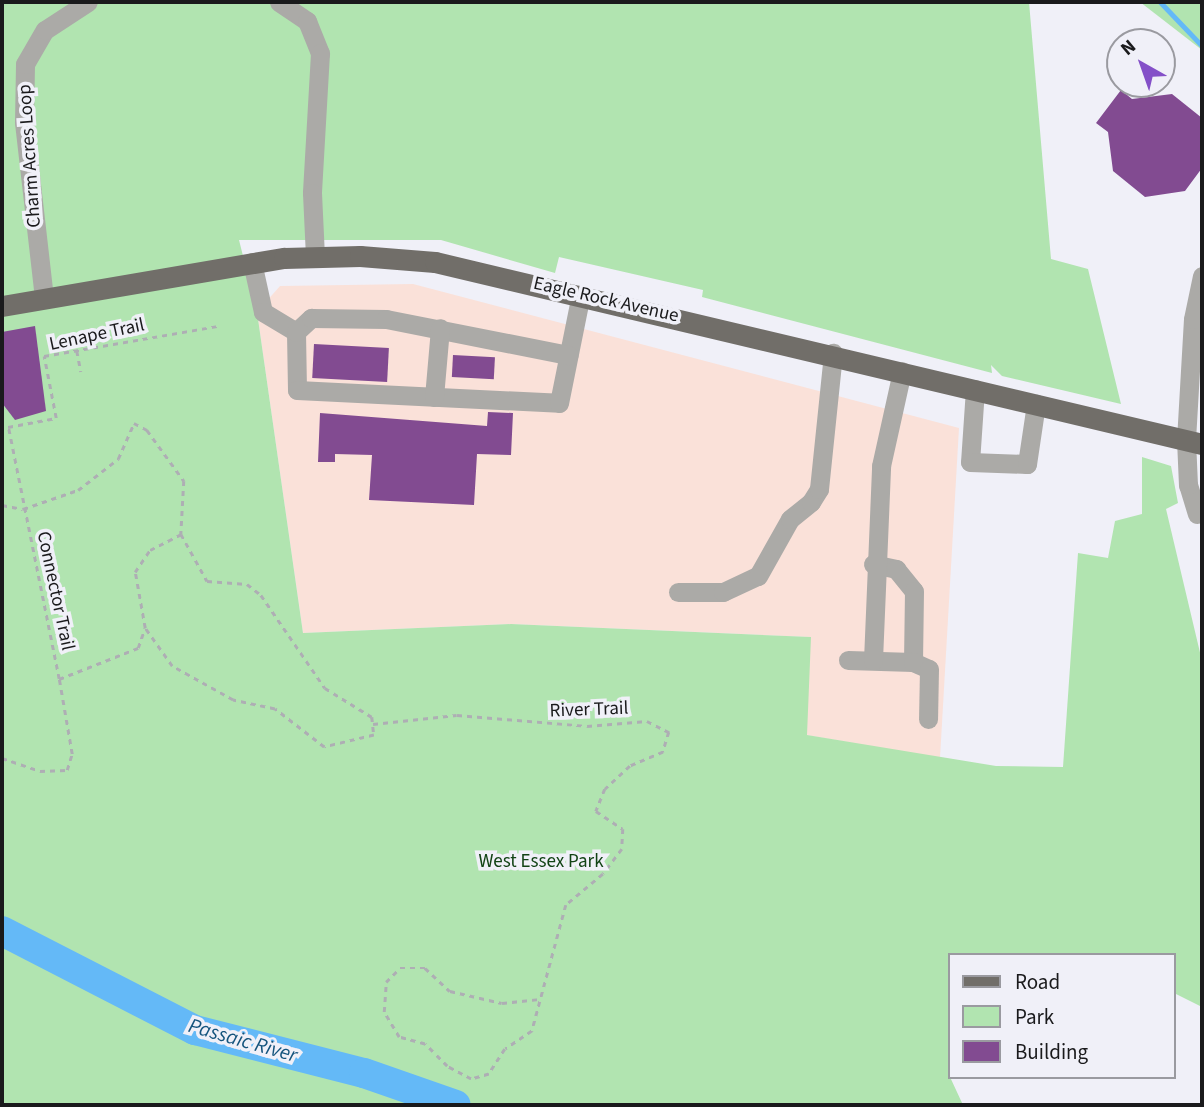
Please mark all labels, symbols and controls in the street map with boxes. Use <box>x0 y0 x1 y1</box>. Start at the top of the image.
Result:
north arrow <box>1106 28 1176 98</box>
text: N <box>1115 34 1142 62</box>
street label: Charm Acres Loop <box>14 84 46 228</box>
street label: Eagle Rock Avenue <box>531 272 681 328</box>
street label: Lenape Trail <box>47 314 147 356</box>
street label: Connector Trail <box>31 529 79 653</box>
street label: River Trail <box>549 697 629 723</box>
park label: West Essex Park <box>478 851 604 873</box>
legend <box>948 953 1176 1079</box>
text: Road <box>1015 967 1060 997</box>
text: Park <box>1015 1002 1054 1032</box>
water label: Passaic River <box>186 1012 300 1068</box>
text: Building <box>1015 1037 1088 1067</box>

